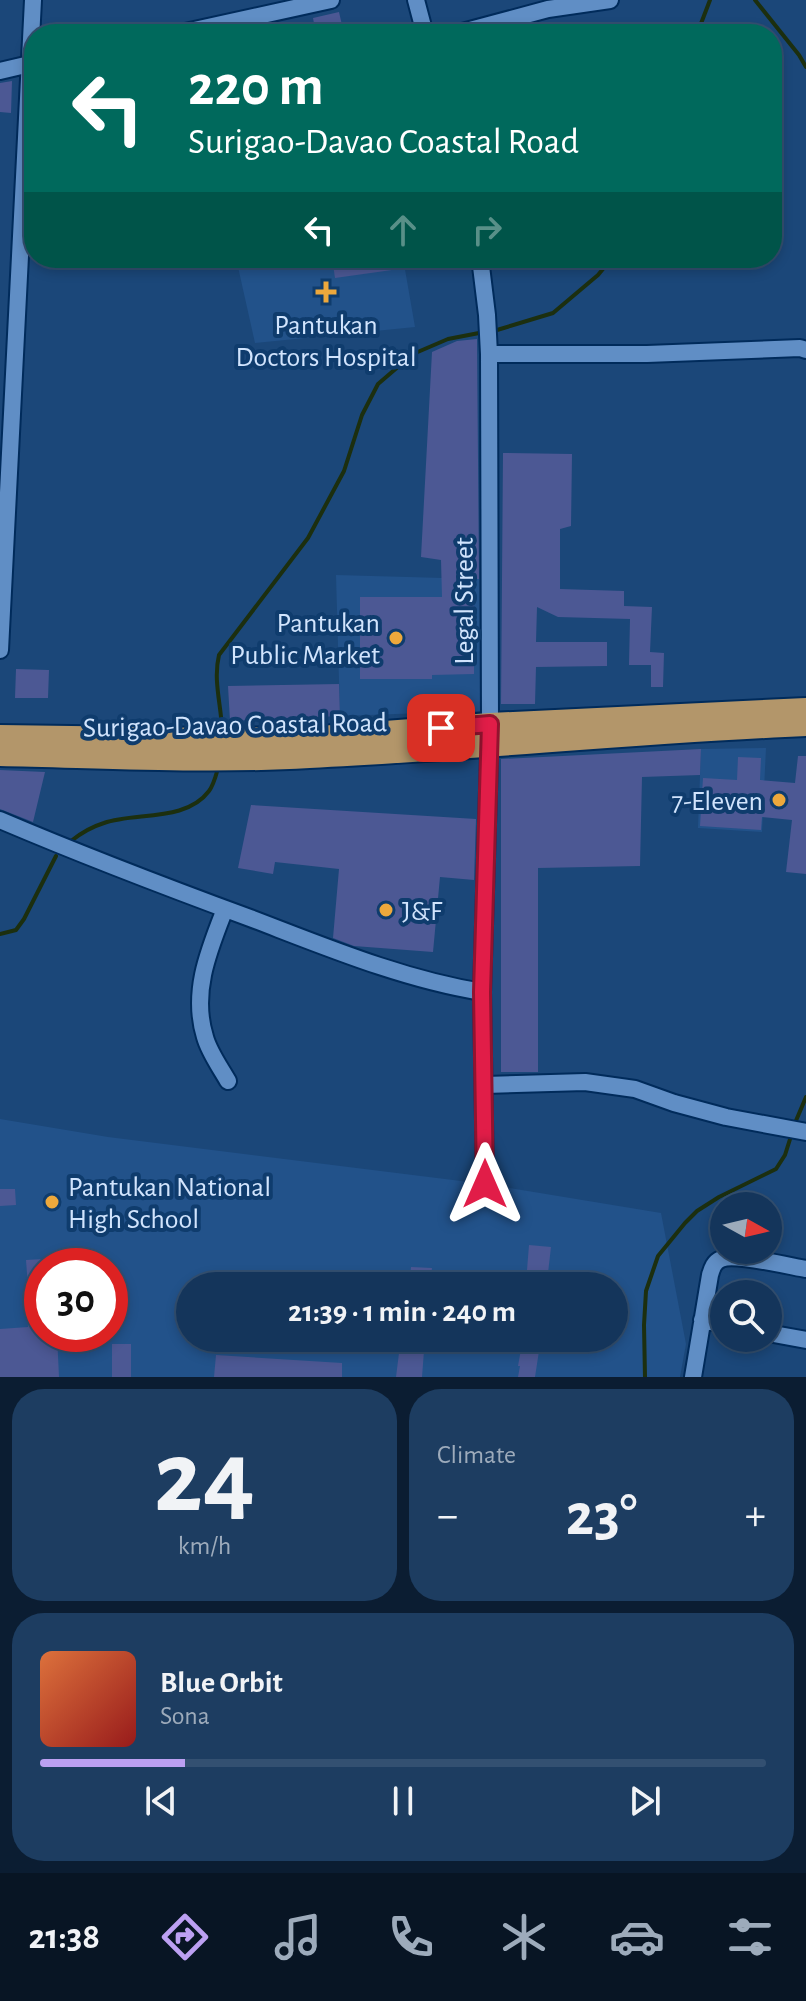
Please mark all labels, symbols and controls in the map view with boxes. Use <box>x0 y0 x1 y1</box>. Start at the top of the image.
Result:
icon: left <box>56 56 160 160</box>
text: 220 m <box>188 59 324 115</box>
text: Surigao-Davao Coastal Road <box>188 124 579 160</box>
icon: left <box>297 208 341 252</box>
icon: ahead <box>381 208 425 252</box>
icon: right <box>465 208 509 252</box>
marker: Pantukan Doctors Hospital <box>315 281 337 303</box>
place label: Pantukan Doctors Hospital <box>235 312 417 372</box>
street label: Legal Street <box>451 537 479 665</box>
place label: Pantukan Public Market <box>230 610 380 670</box>
marker: Pantukan Public Market <box>387 629 405 647</box>
pin <box>407 694 475 762</box>
icon: arrive <box>419 706 463 750</box>
street label: Surigao-Davao Coastal Road <box>83 709 387 743</box>
place label: 7-Eleven <box>671 788 763 816</box>
marker: 7-Eleven <box>770 791 788 809</box>
place label: J&F <box>402 898 443 926</box>
marker: J&F <box>377 901 395 919</box>
position arrow <box>443 1142 527 1226</box>
place label: Pantukan National High School <box>68 1174 271 1234</box>
north arrow <box>710 1192 782 1264</box>
map controls <box>710 1192 782 1352</box>
marker: Pantukan National High School <box>43 1193 61 1211</box>
speed limit sign: 30 <box>24 1248 128 1352</box>
button: search <box>710 1280 782 1352</box>
text: 21:39 · 1 min · 240 m <box>288 1297 516 1327</box>
text: 24 <box>154 1427 255 1531</box>
text: Climate <box>437 1442 516 1468</box>
text: 23° <box>566 1486 637 1546</box>
text: − <box>437 1494 458 1538</box>
text: + <box>745 1494 766 1538</box>
text: km/h <box>178 1533 231 1559</box>
text: Blue Orbit <box>160 1668 283 1698</box>
text: Sona <box>160 1703 210 1729</box>
icon: previous <box>139 1779 183 1823</box>
icon: pause <box>381 1779 425 1823</box>
icon: next <box>623 1779 667 1823</box>
icon: directions <box>157 1909 213 1965</box>
icon: music <box>270 1909 326 1965</box>
icon: phone <box>383 1909 439 1965</box>
icon: climate <box>496 1909 552 1965</box>
icon: car <box>609 1909 665 1965</box>
icon: filters <box>722 1909 778 1965</box>
text: 21:38 <box>28 1919 100 1955</box>

